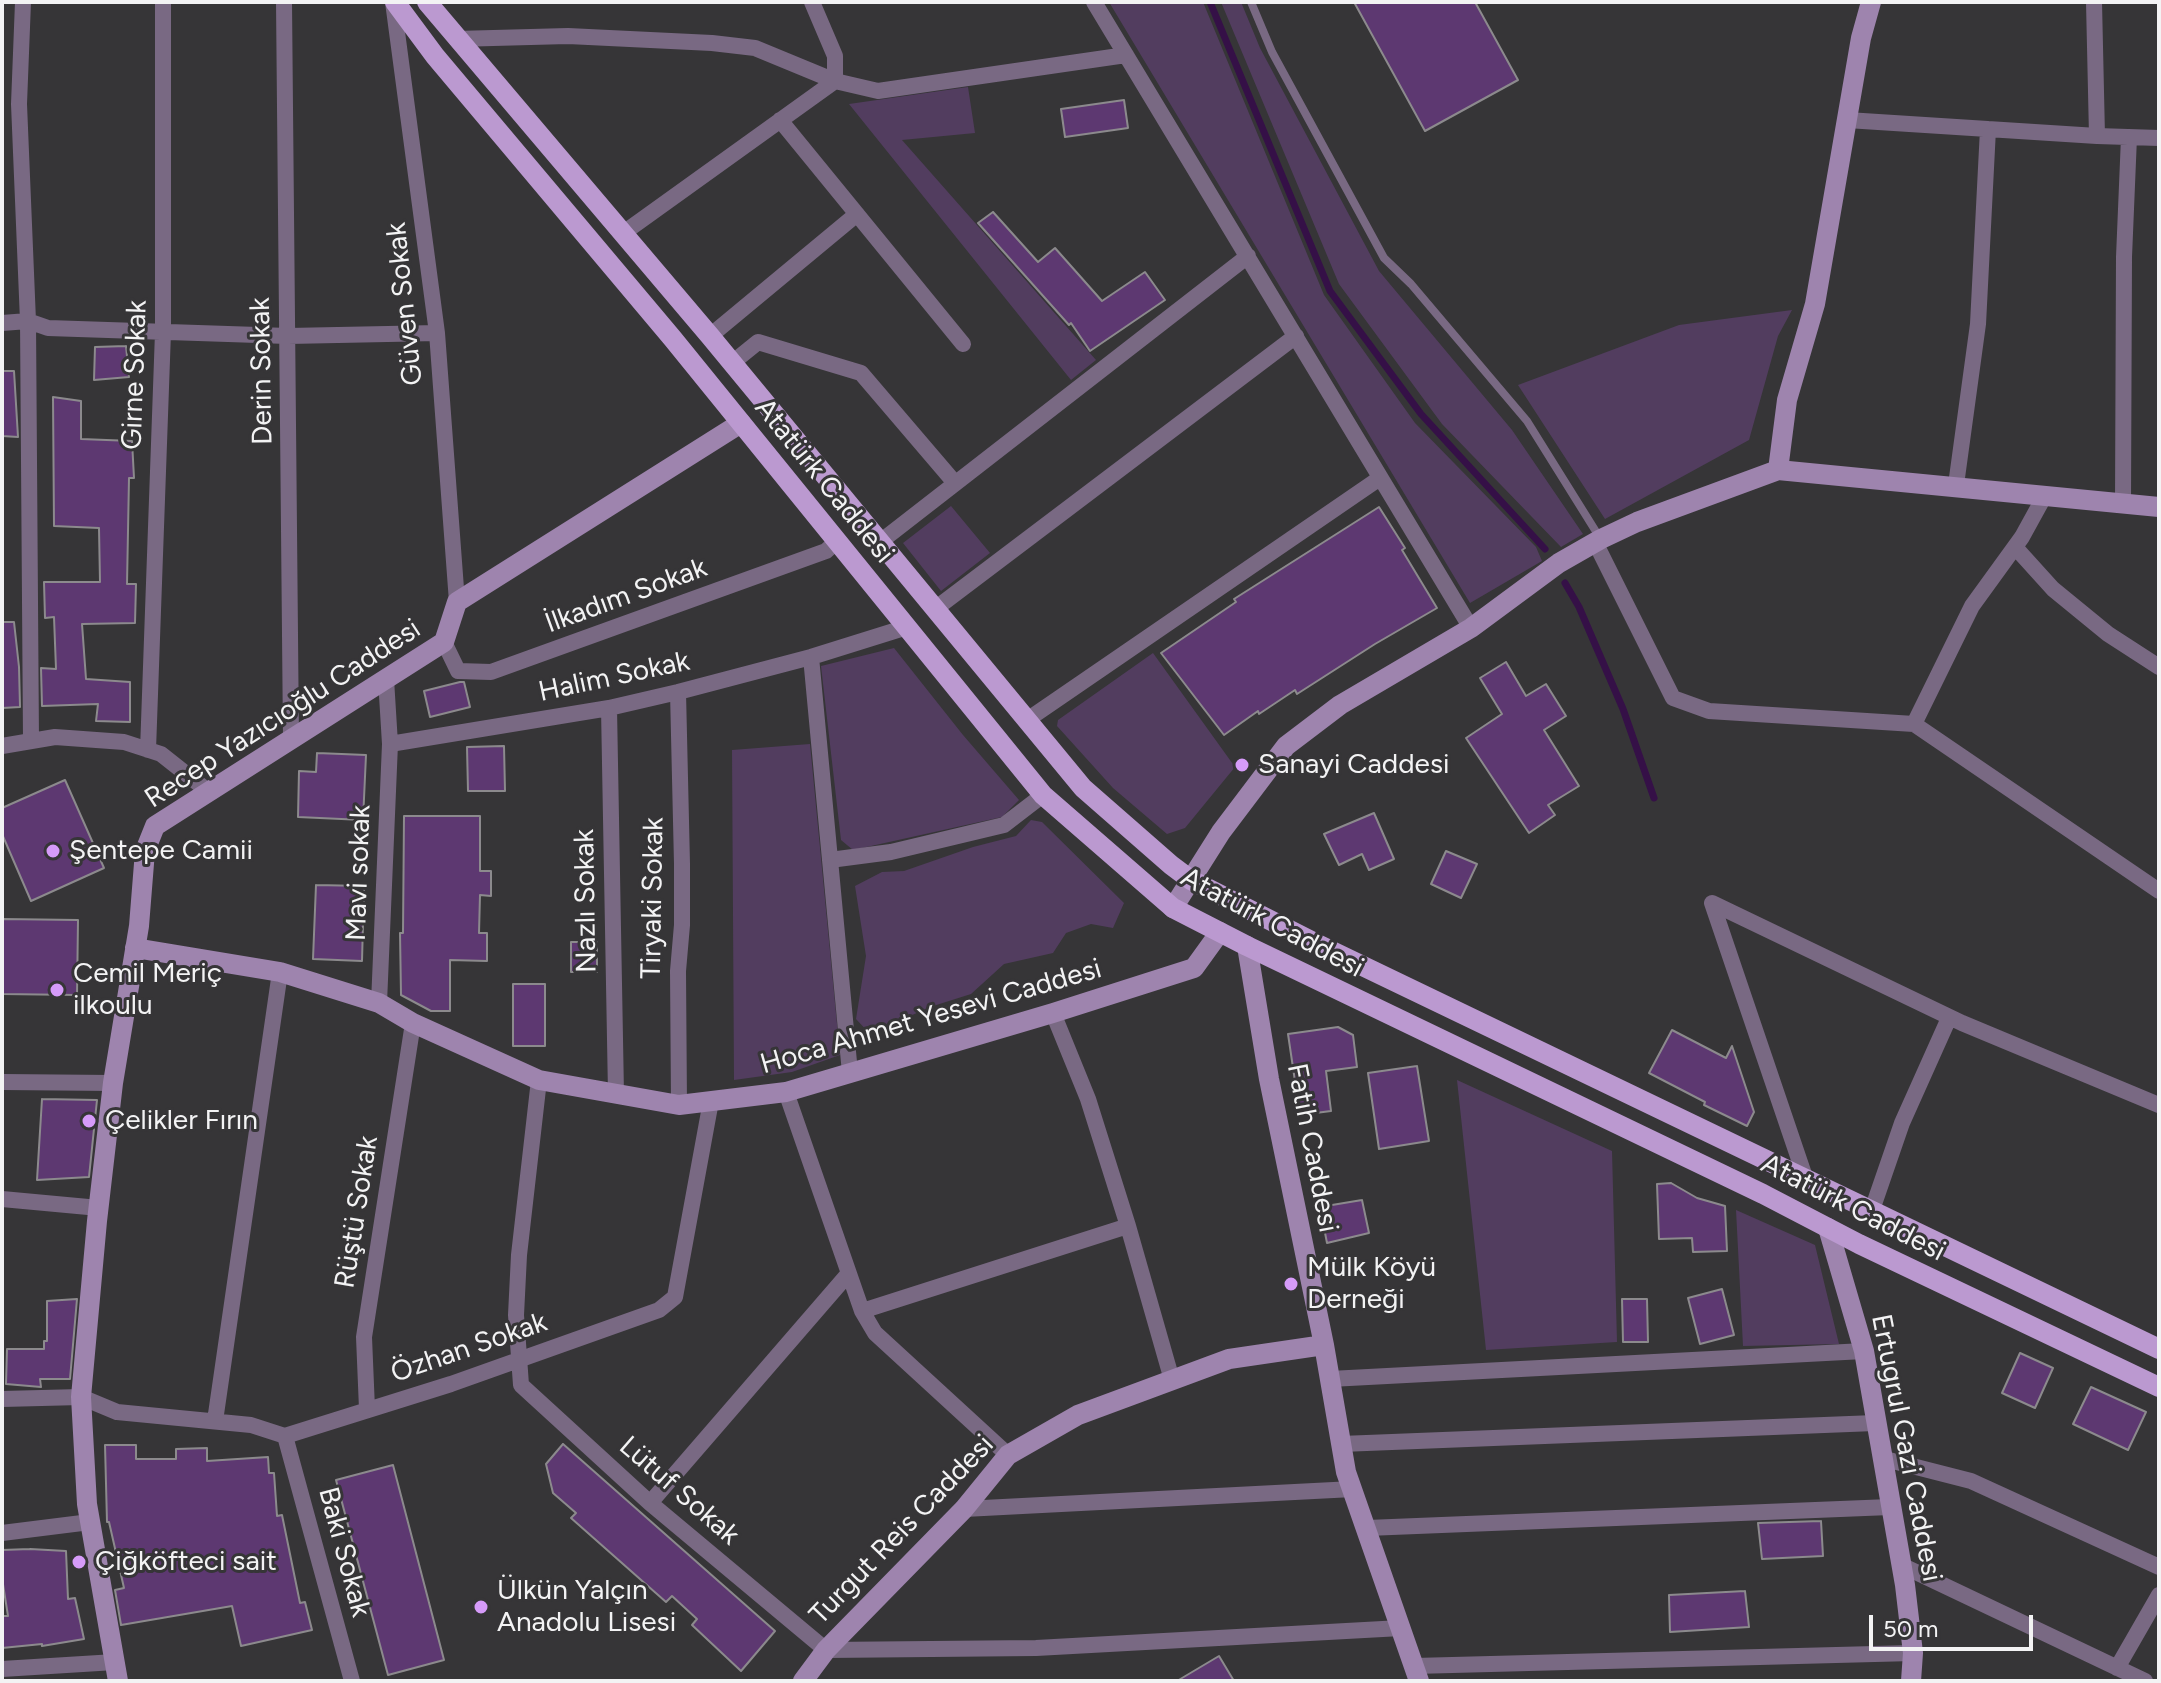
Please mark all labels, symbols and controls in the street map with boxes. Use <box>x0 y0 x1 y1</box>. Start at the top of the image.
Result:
street label: Güven Sokak <box>380 221 430 387</box>
street label: Derin Sokak <box>244 297 280 445</box>
street label: Girne Sokak <box>116 300 154 450</box>
street label: Atatürk Caddesi <box>747 392 901 570</box>
street label: İlkadım Sokak <box>541 551 711 641</box>
street label: Recep Yazıcıoğlu Caddesi <box>139 612 427 816</box>
street label: Halim Sokak <box>536 645 692 709</box>
place label: Sanayi Caddesi <box>1258 748 1449 782</box>
marker: Sanayi Caddesi <box>1233 756 1251 774</box>
street label: Mavi sokak <box>340 804 378 942</box>
street label: Tiryaki Sokak <box>635 817 671 979</box>
street label: Nazlı Sokak <box>568 829 604 973</box>
place label: Şentepe Camii <box>69 834 253 868</box>
marker: Şentepe Camii <box>44 842 62 860</box>
street label: Atatürk Caddesi <box>1175 861 1369 985</box>
street label: Hoca Ahmet Yesevi Caddesi <box>757 952 1105 1082</box>
place label: Cemil Meriç ilkoulu <box>73 957 222 1023</box>
marker: Cemil Meriç ilkoulu <box>48 981 66 999</box>
street label: Fatih Caddesi <box>1279 1061 1345 1235</box>
place label: Çelikler Fırın <box>105 1104 258 1138</box>
marker: Çelikler Fırın <box>80 1112 98 1130</box>
street label: Rüştü Sokak <box>328 1133 386 1291</box>
street label: Atatürk Caddesi <box>1755 1147 1951 1269</box>
place label: Mülk Köyü Derneği <box>1307 1251 1436 1317</box>
marker: Mülk Köyü Derneği <box>1282 1275 1300 1293</box>
street label: Özhan Sokak <box>387 1306 551 1390</box>
street label: Ertugrul Gazi Caddesi <box>1864 1311 1948 1585</box>
street label: Turgut Reis Caddesi <box>803 1428 1001 1632</box>
street label: Lütuf Sokak <box>612 1430 746 1552</box>
street label: Baki Sokak <box>311 1483 377 1621</box>
place label: Çiğköfteci sait <box>95 1545 277 1579</box>
marker: Çiğköfteci sait <box>70 1553 88 1571</box>
place label: Ülkün Yalçın Anadolu Lisesi <box>497 1574 676 1640</box>
marker: Ülkün Yalçın Anadolu Lisesi <box>472 1598 490 1616</box>
scale bar <box>1873 1599 2037 1649</box>
text: 50 m <box>1883 1614 1939 1643</box>

